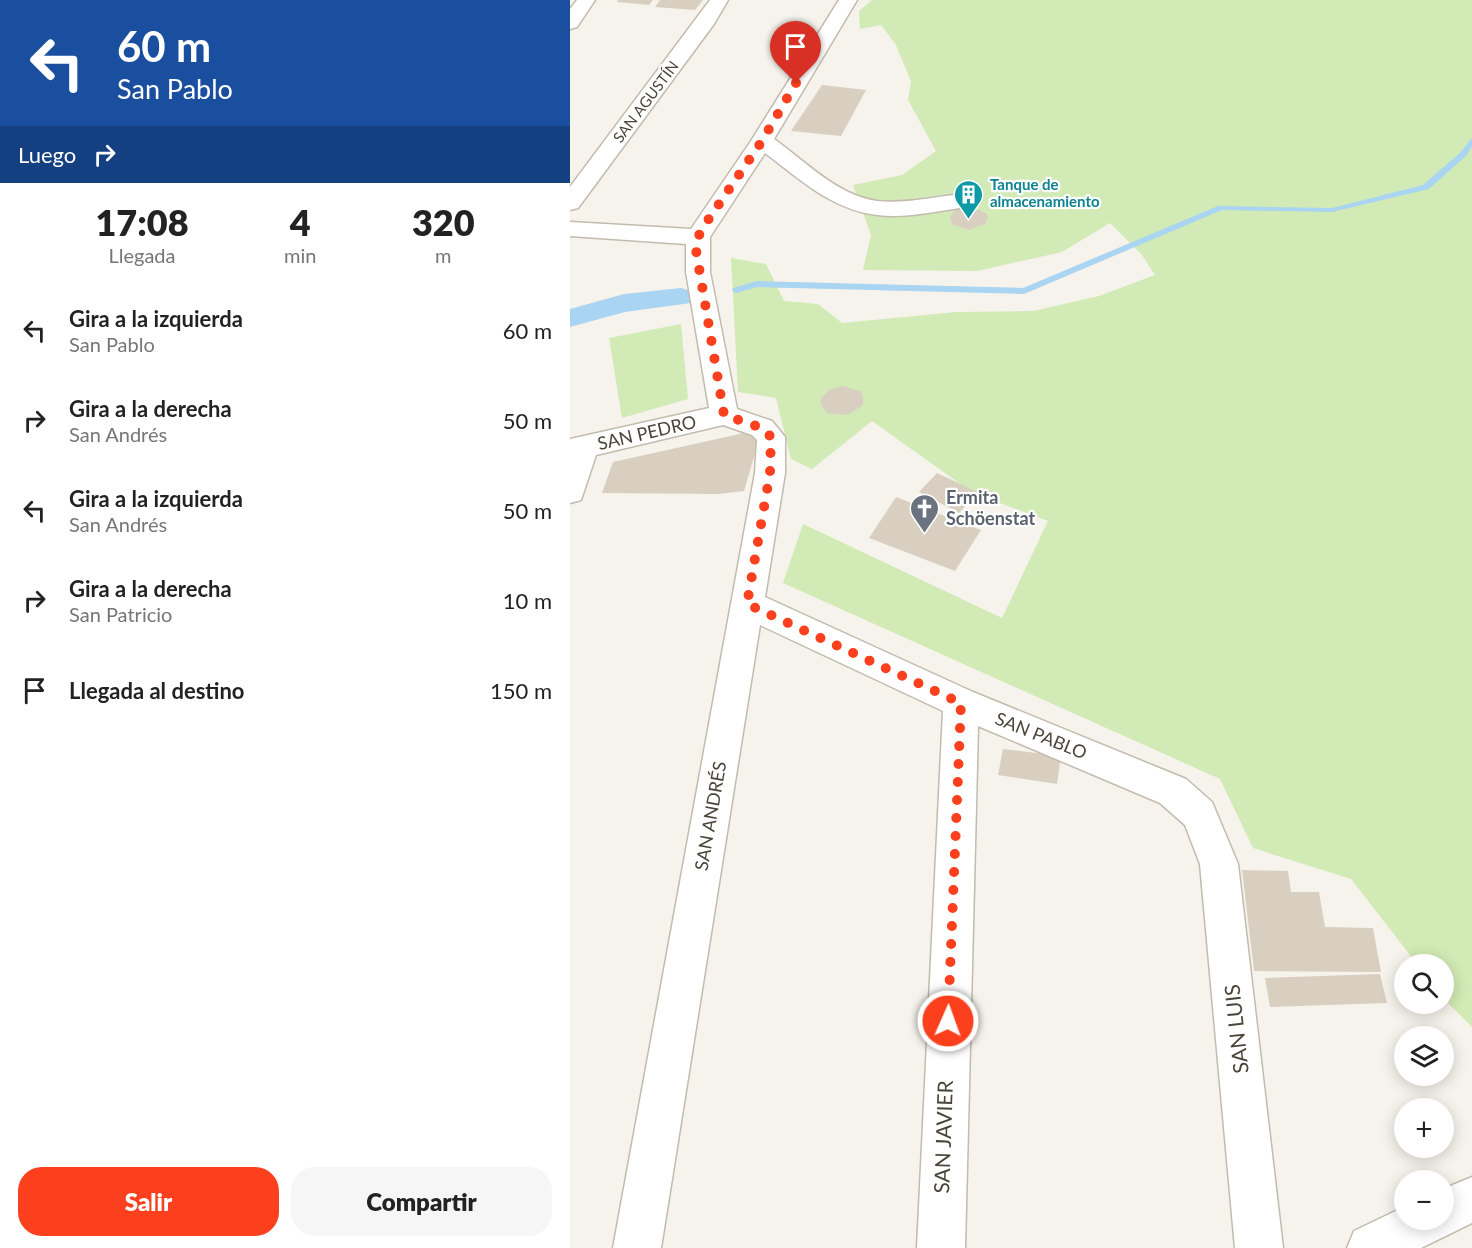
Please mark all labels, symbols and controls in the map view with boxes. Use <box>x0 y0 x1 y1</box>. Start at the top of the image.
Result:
text: 60 m <box>117 21 211 71</box>
pin <box>770 21 821 83</box>
icon: left <box>18 24 96 102</box>
icon: arrive <box>779 30 812 63</box>
street label: SAN AGUSTÍN <box>609 57 682 146</box>
text: San Pablo <box>117 72 233 105</box>
icon: right <box>88 138 121 171</box>
text: Luego <box>18 141 76 168</box>
place label: Tanque de almacenamiento <box>990 175 1100 210</box>
building icon: Tanque de almacenamiento <box>953 178 985 220</box>
text: 17:08 <box>95 200 189 244</box>
text: 4 <box>290 200 311 244</box>
text: 320 <box>412 200 475 244</box>
text: Llegada <box>108 243 176 267</box>
text: min <box>284 243 316 267</box>
text: m <box>435 243 451 267</box>
text: Gira a la izquierda <box>69 305 243 332</box>
icon: left <box>18 314 51 347</box>
text: 60 m <box>503 317 552 344</box>
text: San Pablo <box>69 332 155 356</box>
text: Gira a la derecha <box>69 395 232 422</box>
icon: right <box>18 404 51 437</box>
text: 50 m <box>503 407 552 434</box>
street label: SAN PEDRO <box>595 410 698 454</box>
text: San Andrés <box>69 422 167 446</box>
text: Gira a la izquierda <box>69 485 243 512</box>
place label: Ermita Schöenstat <box>946 486 1035 529</box>
church icon: Ermita Schöenstat <box>909 492 941 534</box>
icon: left <box>18 494 51 527</box>
text: 50 m <box>503 497 552 524</box>
text: San Andrés <box>69 512 167 536</box>
text: Gira a la derecha <box>69 575 232 602</box>
icon: right <box>18 584 51 617</box>
text: 10 m <box>503 587 552 614</box>
text: San Patricio <box>69 602 172 626</box>
icon: arrive <box>18 674 51 707</box>
text: Llegada al destino <box>69 677 245 704</box>
text: 150 m <box>490 677 552 704</box>
street label: SAN PABLO <box>992 707 1090 763</box>
street label: SAN ANDRÉS <box>690 759 730 872</box>
map controls <box>1394 954 1454 1230</box>
button: search <box>1394 954 1454 1014</box>
street label: SAN LUIS <box>1218 983 1253 1075</box>
position arrow <box>916 989 980 1053</box>
button: layers <box>1394 1026 1454 1086</box>
street label: SAN JAVIER <box>928 1079 957 1194</box>
button: + <box>1394 1098 1454 1158</box>
button: Salir <box>18 1167 279 1236</box>
button: Compartir <box>291 1167 552 1236</box>
button: − <box>1394 1170 1454 1230</box>

